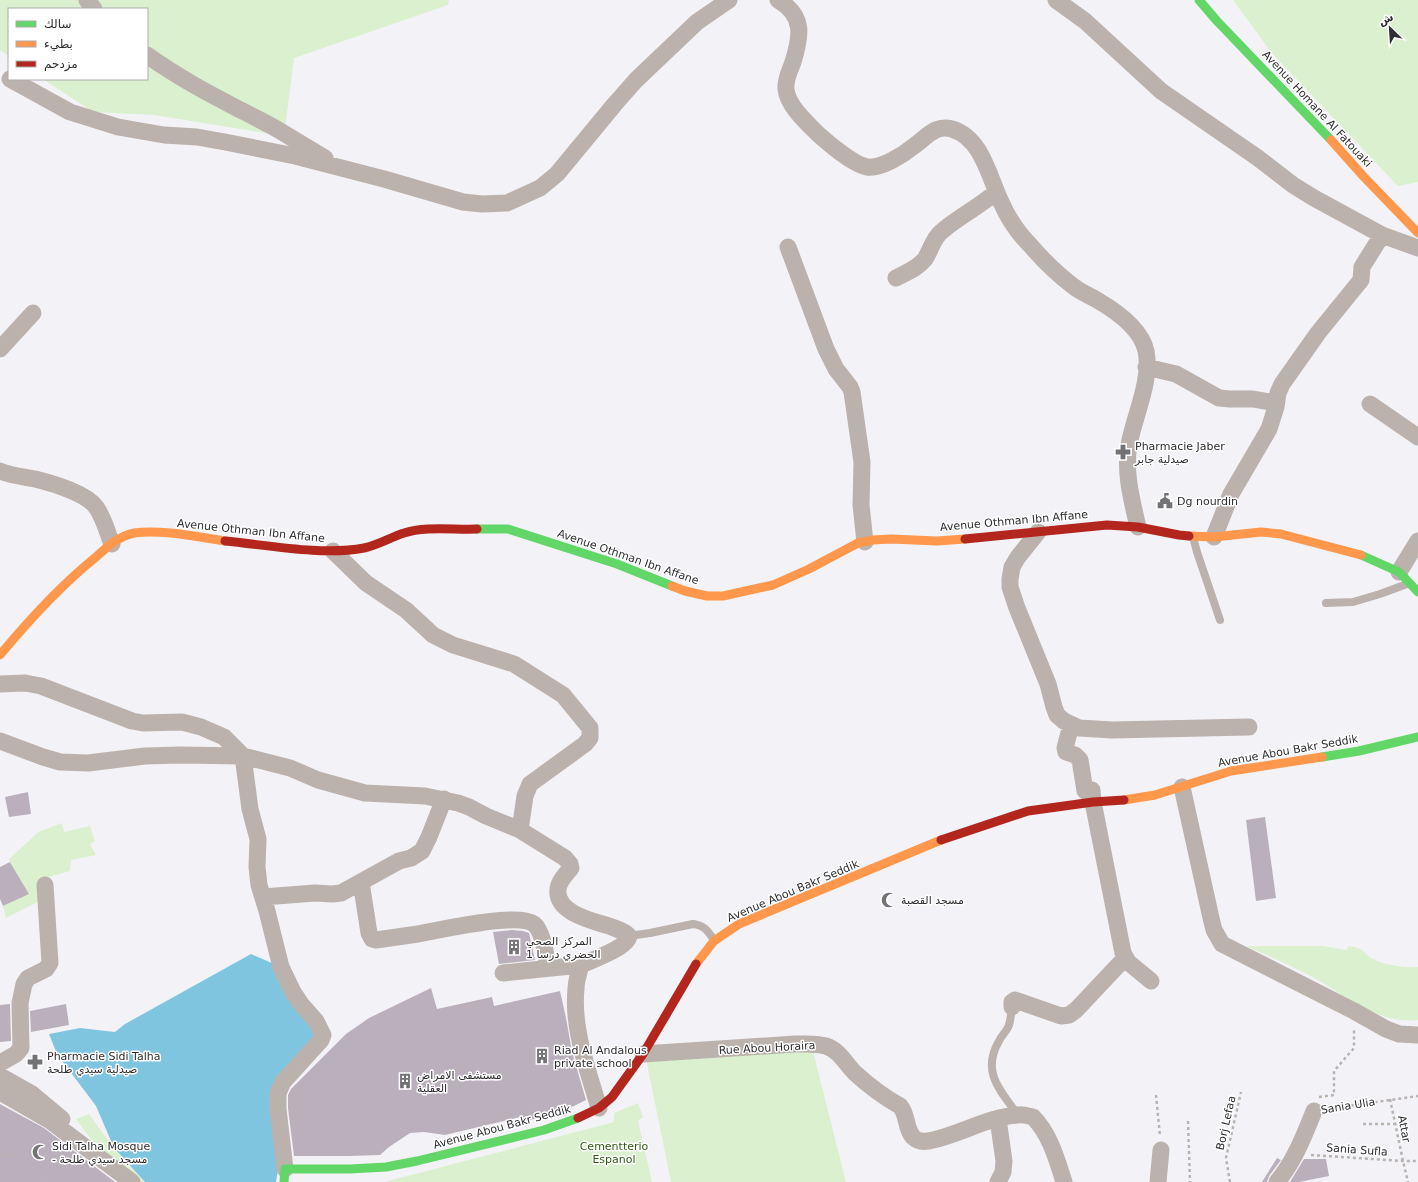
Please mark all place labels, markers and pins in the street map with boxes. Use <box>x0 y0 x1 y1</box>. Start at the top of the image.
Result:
place label: Pharmacie Jaber صيدلية جابر <box>1134 440 1225 466</box>
pharmacy icon: Pharmacie Jaber صيدلية جابر <box>1114 443 1132 461</box>
public building icon: Dg nourdin <box>1156 492 1174 510</box>
place label: Dg nourdin <box>1177 495 1238 508</box>
mosque icon: مسجد القصبة <box>880 891 898 909</box>
place label: مسجد القصبة <box>901 894 964 907</box>
place label: المركز الصحي الحضري درسا 1 <box>526 935 601 961</box>
building icon: المركز الصحي الحضري درسا 1 <box>505 938 523 956</box>
place label: Riad Al Andalous private school <box>554 1044 647 1070</box>
building icon: Riad Al Andalous private school <box>533 1047 551 1065</box>
place label: Pharmacie Sidi Talha صيدلية سيدي طلحة <box>47 1050 160 1076</box>
pharmacy icon: Pharmacie Sidi Talha صيدلية سيدي طلحة <box>26 1053 44 1071</box>
place label: مستشفى الامراض العقلية <box>417 1069 502 1095</box>
building icon: مستشفى الامراض العقلية <box>396 1072 414 1090</box>
place label: Sidi Talha Mosque - مسجد سيدي طلحة <box>52 1140 150 1166</box>
mosque icon: Sidi Talha Mosque - مسجد سيدي طلحة <box>31 1143 49 1161</box>

